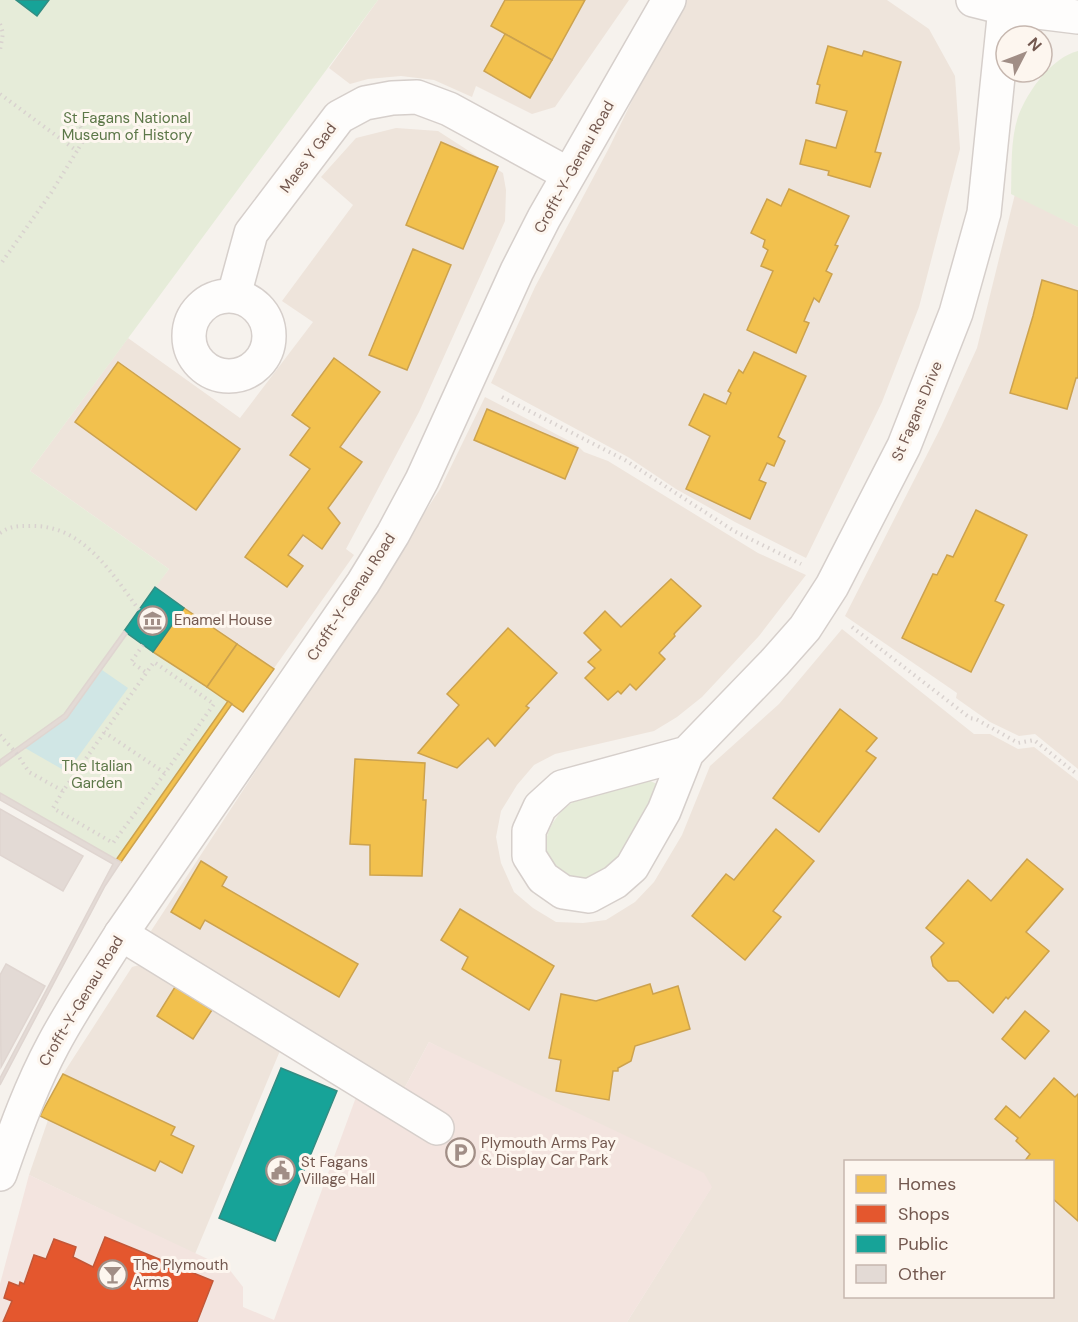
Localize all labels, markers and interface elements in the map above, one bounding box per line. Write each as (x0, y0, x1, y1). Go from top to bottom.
north arrow (994, 24, 1054, 84)
text: N (1023, 33, 1046, 56)
street label: Crofft-Y-Genau Road (529, 97, 619, 237)
park label: St Fagans National Museum of History (62, 108, 193, 145)
street label: Maes Y Gad (275, 119, 341, 197)
street label: St Fagans Drive (887, 358, 947, 464)
street label: Crofft-Y-Genau Road (302, 529, 400, 665)
museum icon: Enamel House (137, 604, 169, 636)
place label: Enamel House (174, 610, 272, 630)
park label: The Italian Garden (62, 756, 132, 793)
street label: Crofft-Y-Genau Road (34, 932, 128, 1070)
place label: Plymouth Arms Pay & Display Car Park (481, 1133, 616, 1170)
parking icon: Plymouth Arms Pay & Display Car Park (444, 1136, 476, 1168)
place label: St Fagans Village Hall (301, 1152, 375, 1189)
public building icon: St Fagans Village Hall (264, 1155, 296, 1187)
legend (844, 1160, 1054, 1298)
text: Homes (898, 1172, 956, 1196)
text: Shops (898, 1202, 950, 1226)
text: Public (898, 1232, 949, 1256)
place label: The Plymouth Arms (133, 1255, 228, 1292)
bar icon: The Plymouth Arms (96, 1258, 128, 1290)
text: Other (898, 1262, 947, 1286)

